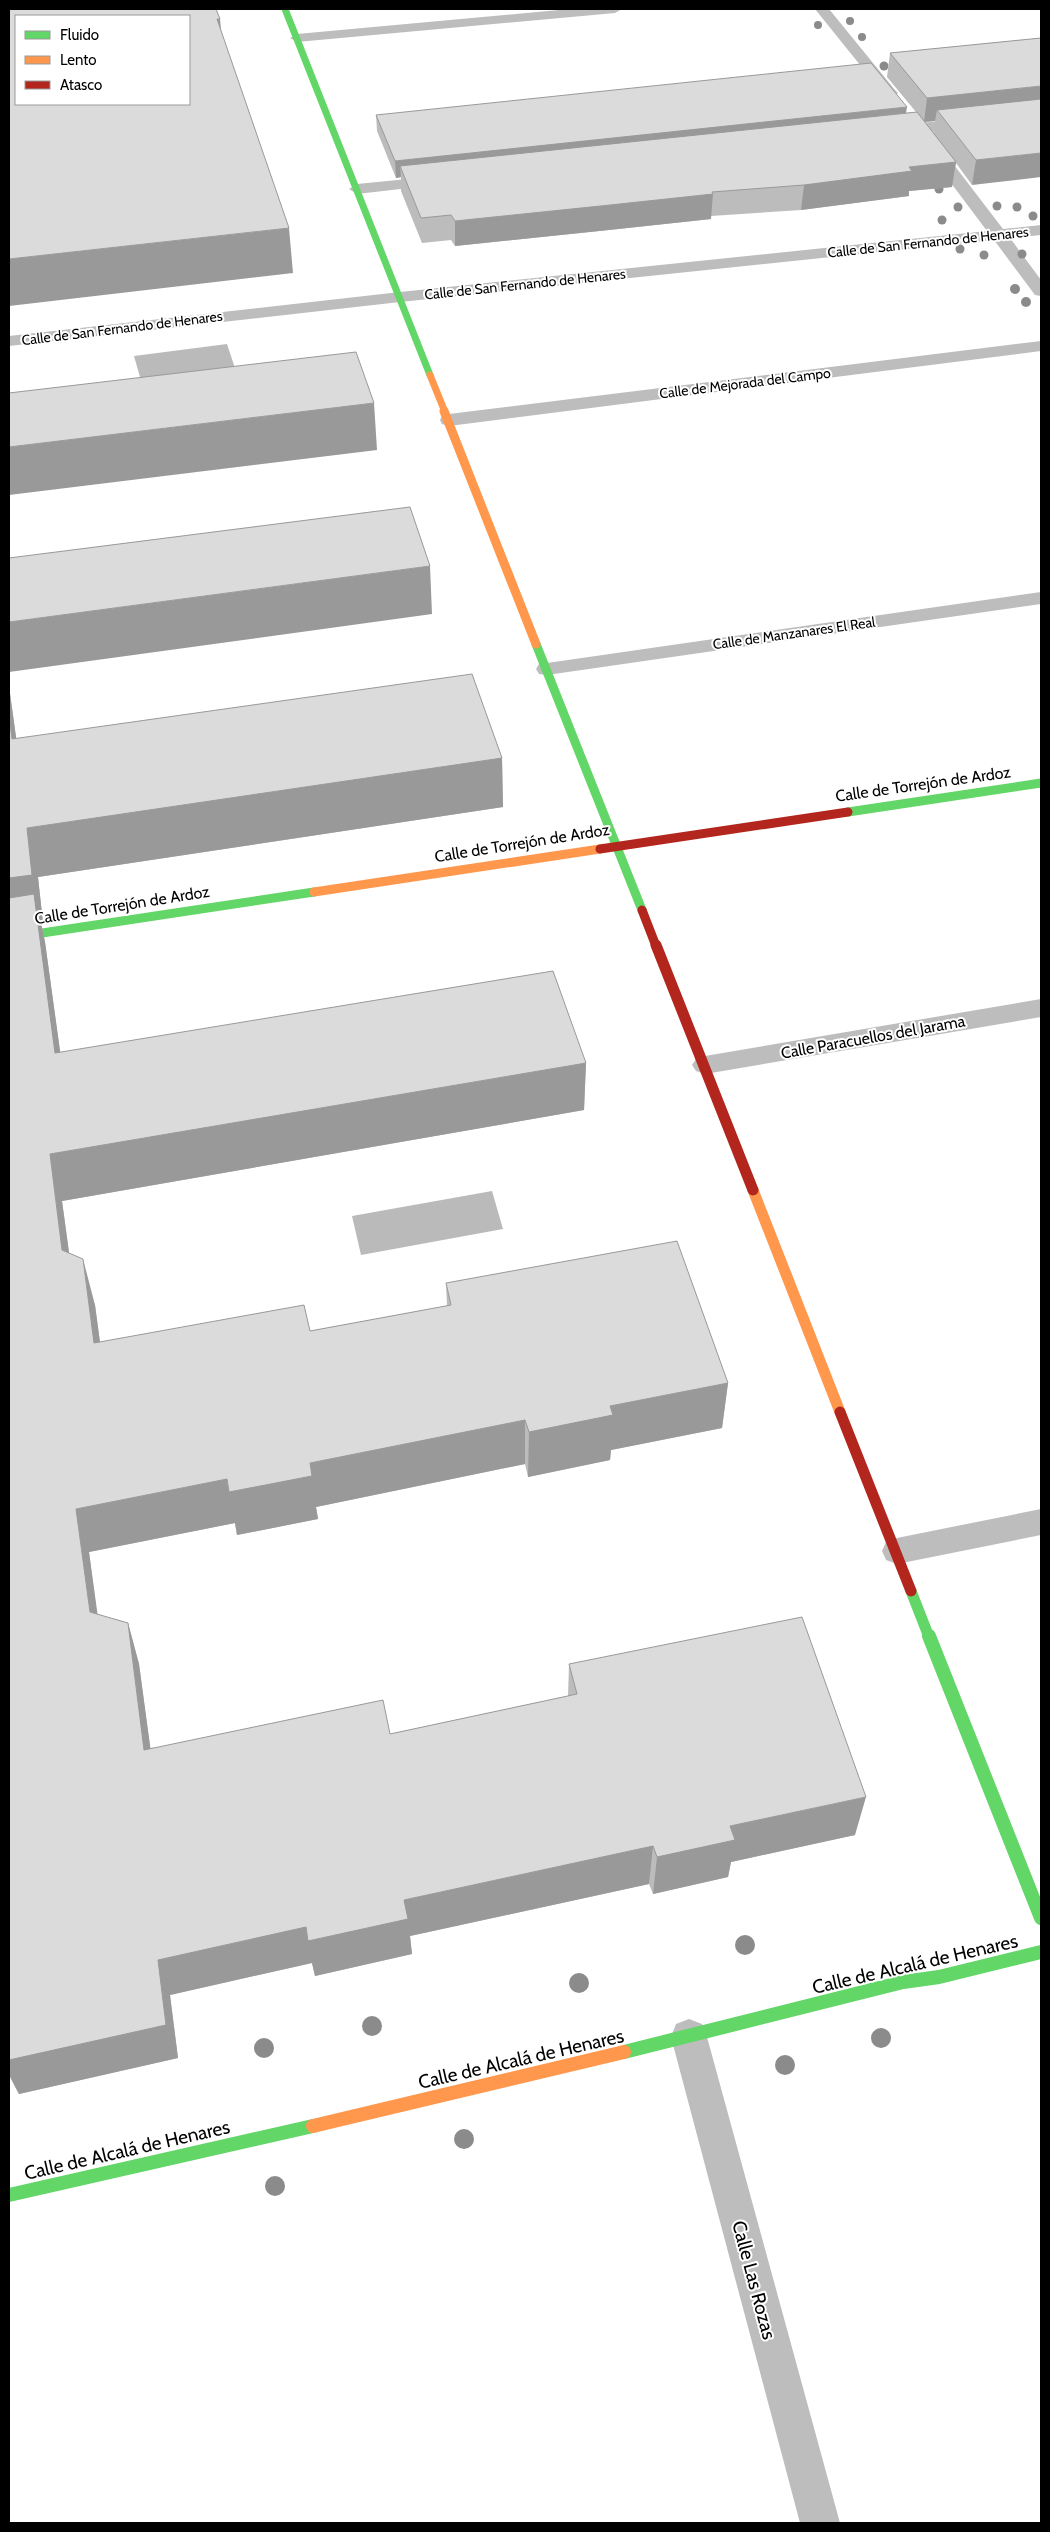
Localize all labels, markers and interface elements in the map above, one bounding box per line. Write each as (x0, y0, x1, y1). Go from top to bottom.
legend (15, 15, 190, 105)
text: Fluido (60, 26, 99, 44)
text: Lento (60, 51, 97, 69)
text: Atasco (60, 76, 102, 94)
street label: Calle de San Fernando de Henares (827, 222, 1030, 262)
street label: Calle de San Fernando de Henares (424, 264, 627, 304)
street label: Calle de San Fernando de Henares (21, 307, 224, 349)
street label: Calle de Mejorada del Campo (658, 364, 832, 402)
street label: Calle de Manzanares El Real (712, 613, 877, 653)
street label: Calle de Torrejón de Ardoz (834, 762, 1012, 806)
street label: Calle de Torrejón de Ardoz (433, 820, 611, 866)
street label: Calle de Torrejón de Ardoz (33, 882, 211, 928)
street label: Calle Paracuellos del Jarama (779, 1011, 967, 1063)
street label: Calle de Alcalá de Henares (810, 1929, 1020, 1999)
street label: Calle de Alcalá de Henares (416, 2024, 626, 2094)
street label: Calle de Alcalá de Henares (22, 2115, 232, 2185)
street label: Calle Las Rozas (727, 2218, 781, 2342)

